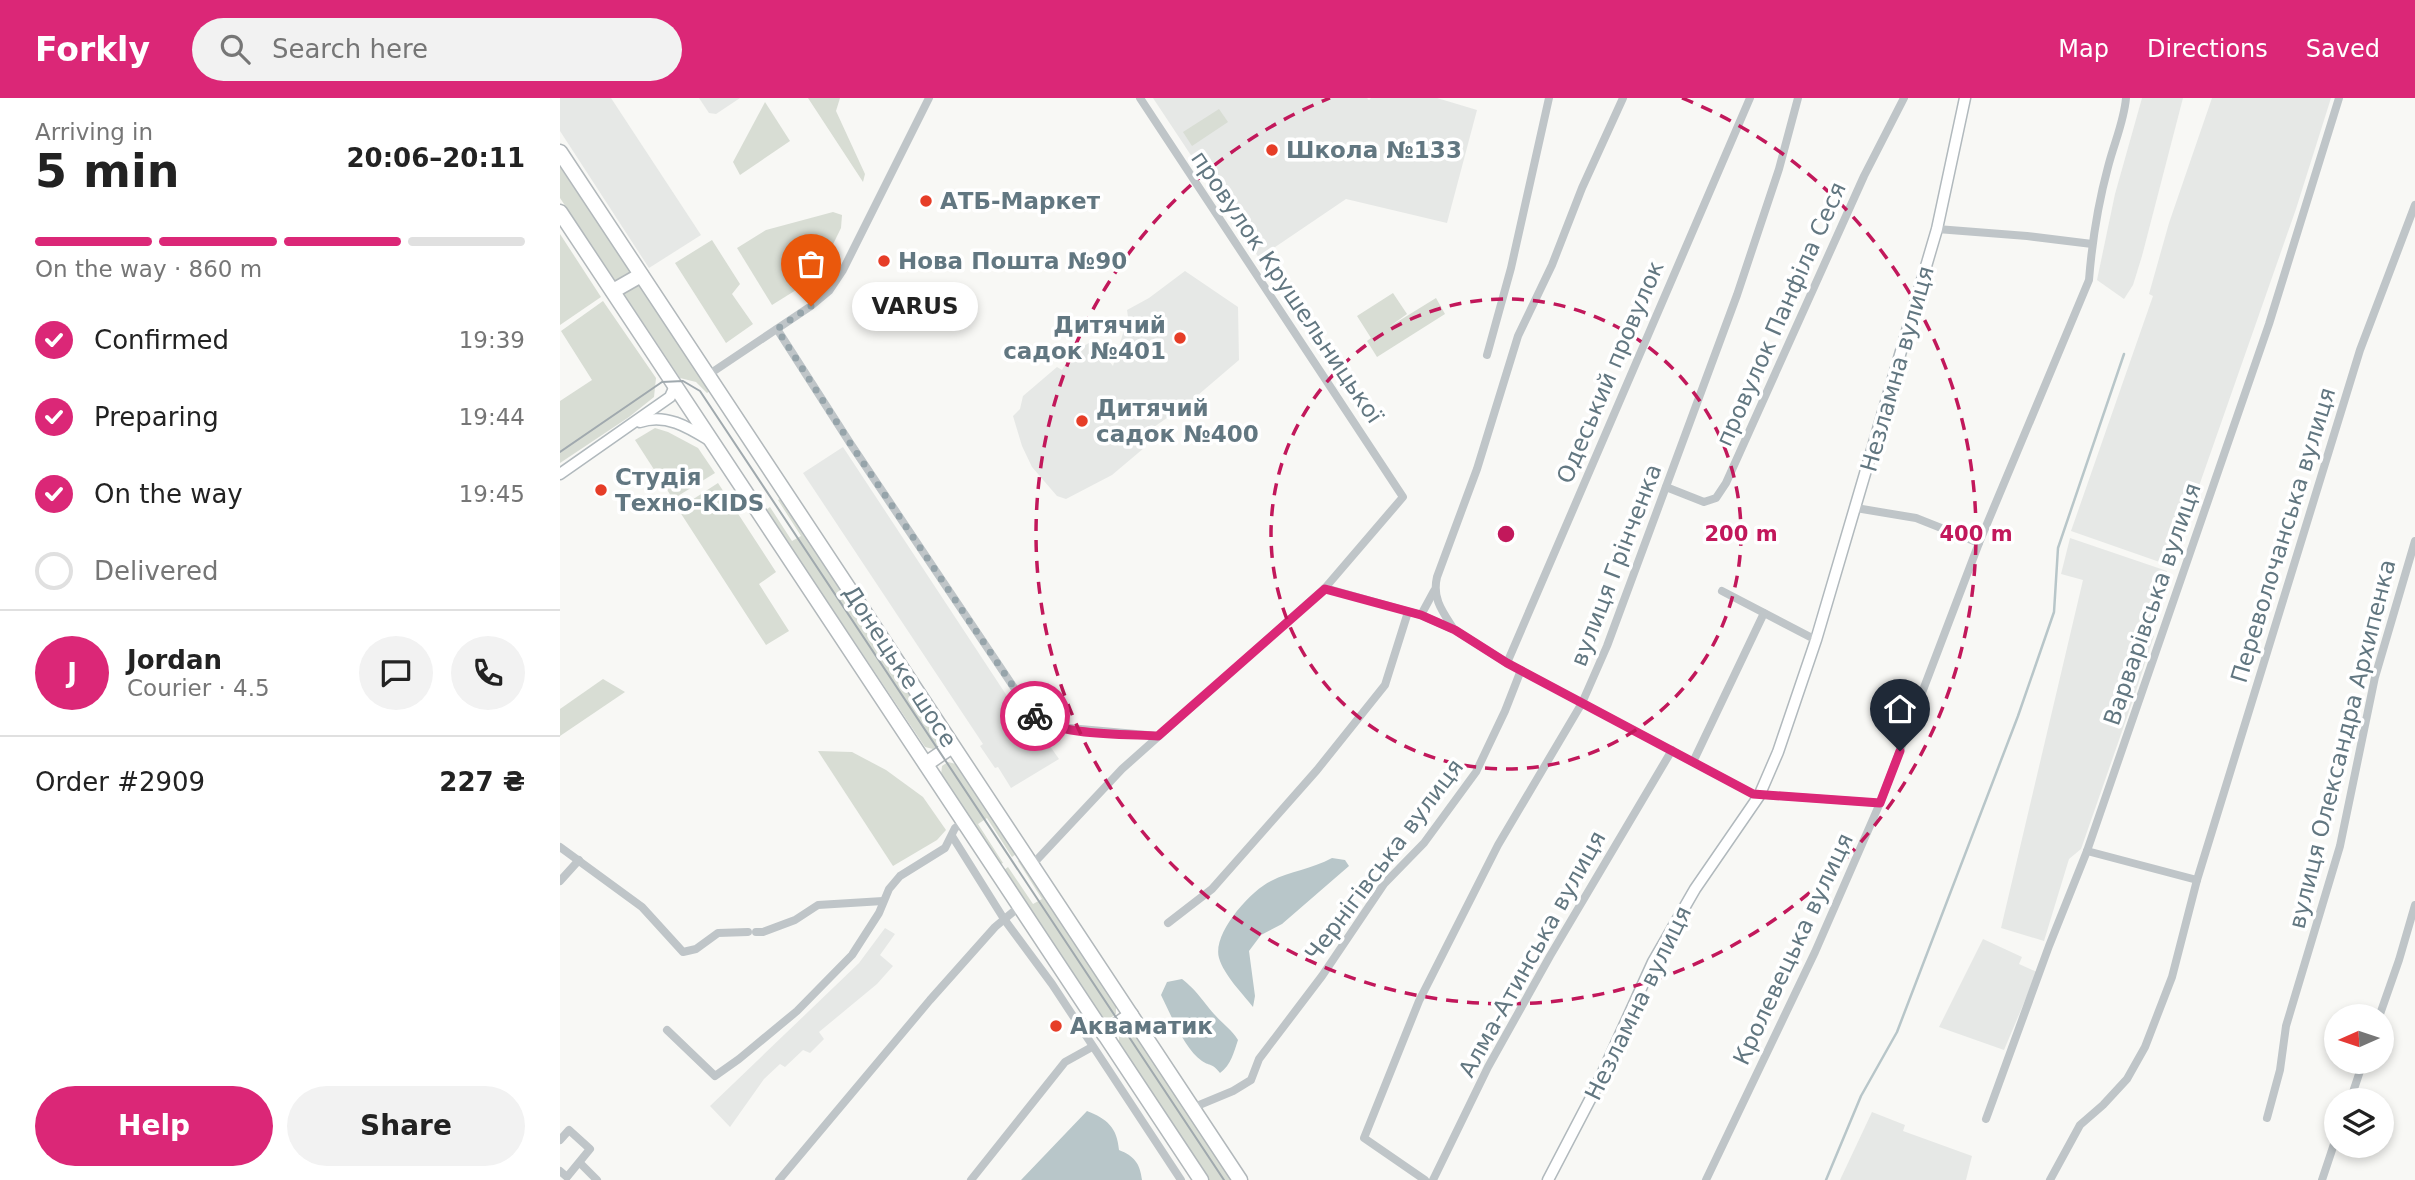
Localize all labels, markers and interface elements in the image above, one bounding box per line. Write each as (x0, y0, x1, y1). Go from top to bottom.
search box (192, 18, 682, 81)
text: Forkly (35, 30, 150, 69)
icon: search (216, 30, 254, 68)
text: Search here (272, 34, 428, 64)
text: Map (2058, 35, 2109, 63)
text: Directions (2147, 35, 2268, 63)
text: Saved (2306, 35, 2380, 63)
text: Arriving in (35, 119, 153, 145)
place label: Школа №133 (1286, 137, 1462, 163)
marker: Школа №133 (1264, 142, 1280, 158)
text: 20:06–20:11 (346, 143, 525, 173)
text: 5 min (35, 144, 179, 198)
street label: провулок Крушельницької (1186, 146, 1388, 428)
street label: провулок Панфіла Сеся (1711, 178, 1851, 450)
place label: АТБ-Маркет (940, 188, 1101, 214)
marker: АТБ-Маркет (918, 193, 934, 209)
pin (781, 234, 841, 306)
icon: bag (792, 245, 830, 283)
place label: Нова Пошта №90 (898, 248, 1127, 274)
marker: Нова Пошта №90 (876, 253, 892, 269)
text: On the way · 860 m (35, 256, 262, 282)
street label: Одеський провулок (1551, 257, 1669, 487)
street label: Незламна вулиця (1855, 263, 1939, 475)
callout: VARUS (853, 282, 979, 330)
text: VARUS (872, 293, 959, 319)
place label: Дитячий садок №401 (1003, 312, 1166, 364)
icon: check (35, 321, 73, 359)
text: Confirmed (94, 325, 229, 355)
text: 19:39 (459, 327, 525, 353)
marker: Дитячий садок №401 (1172, 330, 1188, 346)
street label: Переволочанська вулиця (2226, 384, 2340, 686)
place label: Дитячий садок №400 (1096, 395, 1259, 447)
icon: check (35, 398, 73, 436)
text: Preparing (94, 402, 219, 432)
text: 19:44 (459, 404, 525, 430)
marker: Дитячий садок №400 (1074, 413, 1090, 429)
street label: вулиця Грінченка (1565, 460, 1667, 670)
place label: Студія Техно-KIDS (615, 464, 764, 516)
icon: check (35, 475, 73, 513)
text: On the way (94, 479, 243, 509)
street label: Варварівська вулиця (2098, 479, 2206, 729)
text: 19:45 (459, 481, 525, 507)
marker: Студія Техно-KIDS (593, 482, 609, 498)
centre of rings (1494, 522, 1518, 546)
text: 200 m (1704, 522, 1778, 546)
text: 400 m (1939, 522, 2013, 546)
text: Delivered (94, 556, 218, 586)
street label: вулиця Олександра Архипенка (2284, 557, 2400, 931)
street label: Донецьке шосе (838, 580, 962, 752)
button: chat (359, 636, 433, 710)
button: phone (451, 636, 525, 710)
text: Jordan (127, 645, 222, 675)
text: J (67, 658, 77, 688)
text: Courier · 4.5 (127, 675, 270, 701)
pin (1870, 679, 1930, 751)
courier (1000, 681, 1070, 751)
icon: home (1881, 690, 1919, 728)
icon: bike (1016, 697, 1054, 735)
street label: Чернігівська вулиця (1300, 754, 1468, 966)
text: Order #2909 (35, 767, 205, 797)
text: 227 ₴ (439, 767, 525, 797)
street label: Алма-Атинська вулиця (1453, 827, 1611, 1081)
street label: Кролевецька вулиця (1728, 829, 1858, 1069)
street label: Незламна вулиця (1580, 902, 1696, 1104)
north arrow (2324, 1004, 2394, 1074)
map controls (2324, 1004, 2394, 1158)
place label: Акваматик (1070, 1013, 1213, 1039)
marker: Акваматик (1048, 1018, 1064, 1034)
button: Help (35, 1086, 273, 1166)
button: Share (287, 1086, 525, 1166)
button: layers (2324, 1088, 2394, 1158)

